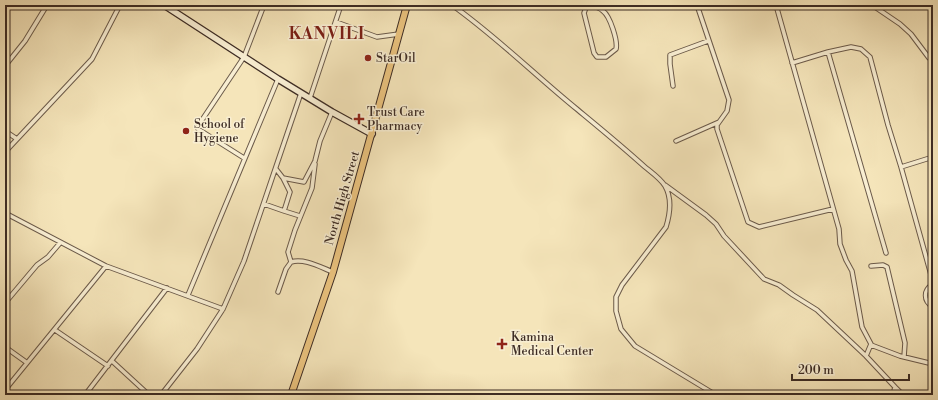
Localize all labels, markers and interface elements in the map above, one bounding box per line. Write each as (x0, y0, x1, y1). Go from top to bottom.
district label: KANVILI (289, 24, 365, 44)
place label: StarOil (376, 51, 416, 66)
marker: StarOil (363, 53, 373, 63)
place label: Trust Care Pharmacy (367, 105, 425, 134)
marker: Trust Care Pharmacy (354, 114, 364, 124)
place label: School of Hygiene (194, 117, 245, 146)
marker: School of Hygiene (181, 126, 191, 136)
street label: North High Street (322, 149, 363, 247)
place label: Kamina Medical Center (511, 330, 593, 359)
marker: Kamina Medical Center (496, 338, 508, 350)
scale bar (792, 356, 909, 382)
text: 200 m (798, 363, 834, 378)

